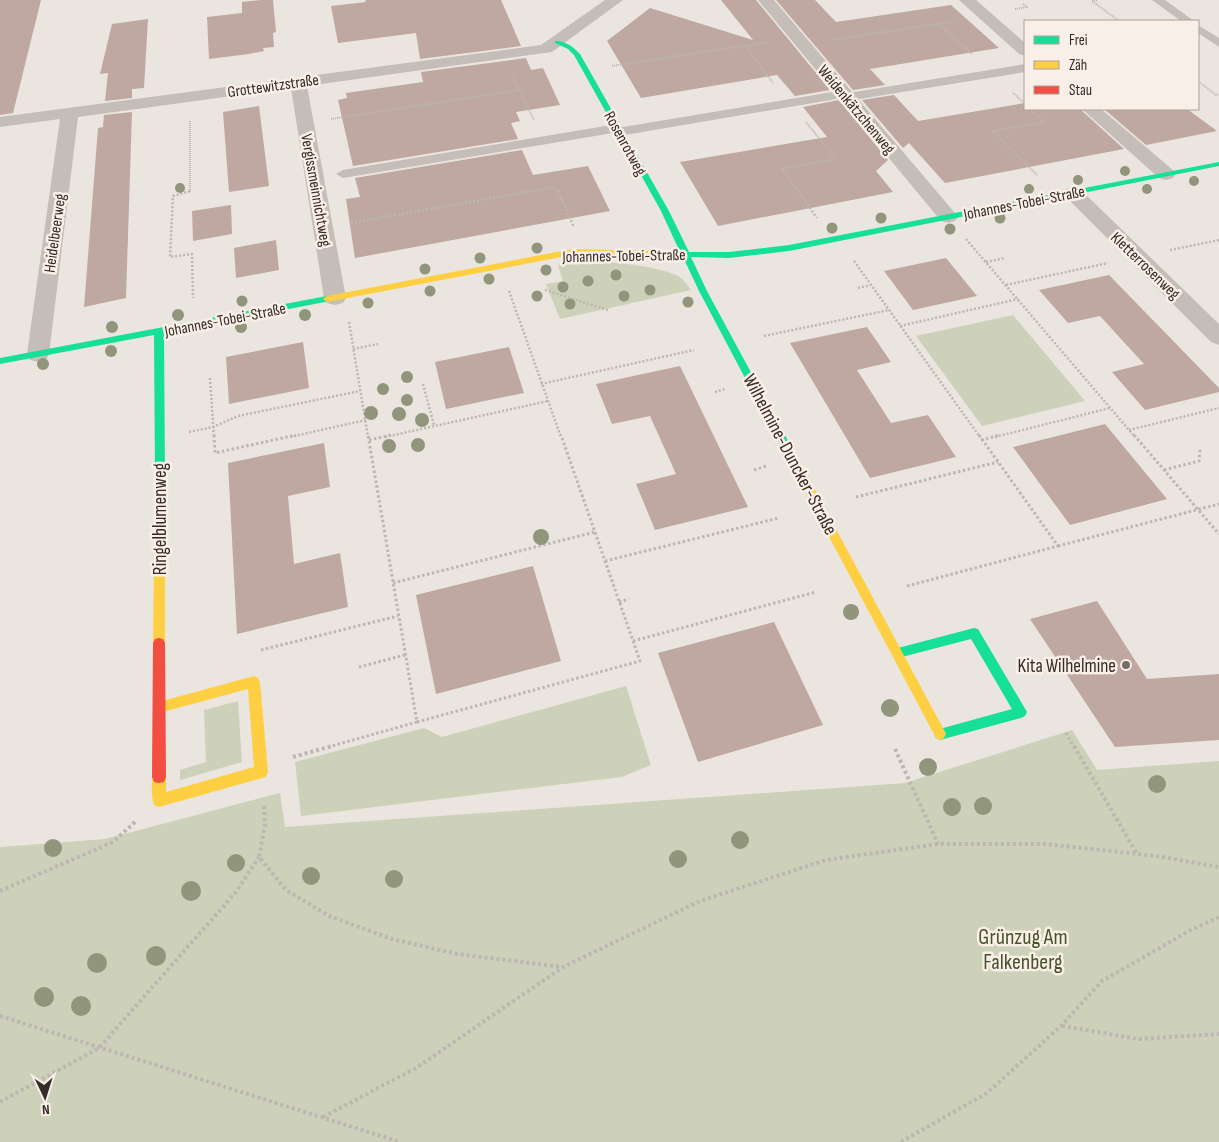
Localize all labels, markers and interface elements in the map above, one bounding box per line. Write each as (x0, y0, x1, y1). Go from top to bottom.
legend (1024, 20, 1199, 110)
text: Frei (1069, 31, 1088, 50)
text: Zäh (1069, 56, 1087, 75)
street label: Weidenkätzchenweg (813, 62, 899, 158)
street label: Grottewitzstraße (226, 71, 320, 102)
text: Stau (1069, 81, 1092, 100)
street label: Rosenrotweg (599, 108, 650, 179)
street label: Vergissmeinnichtweg (296, 132, 335, 248)
street label: Johannes-Tobei-Straße (961, 182, 1087, 225)
street label: Heidelbeerweg (41, 192, 70, 274)
street label: Kletterrosenweg (1106, 228, 1184, 304)
street label: Johannes-Tobei-Straße (561, 246, 686, 267)
street label: Johannes-Tobei-Straße (162, 299, 288, 342)
street label: Wilhelmine-Duncker-Straße (737, 370, 842, 539)
street label: Ringelblumenweg (149, 462, 172, 575)
place label: Kita Wilhelmine (1018, 655, 1116, 678)
marker: Kita Wilhelmine (1120, 659, 1132, 671)
park label: Grünzug Am Falkenberg (978, 924, 1068, 976)
north arrow (20, 1072, 70, 1122)
text: N (42, 1101, 50, 1118)

